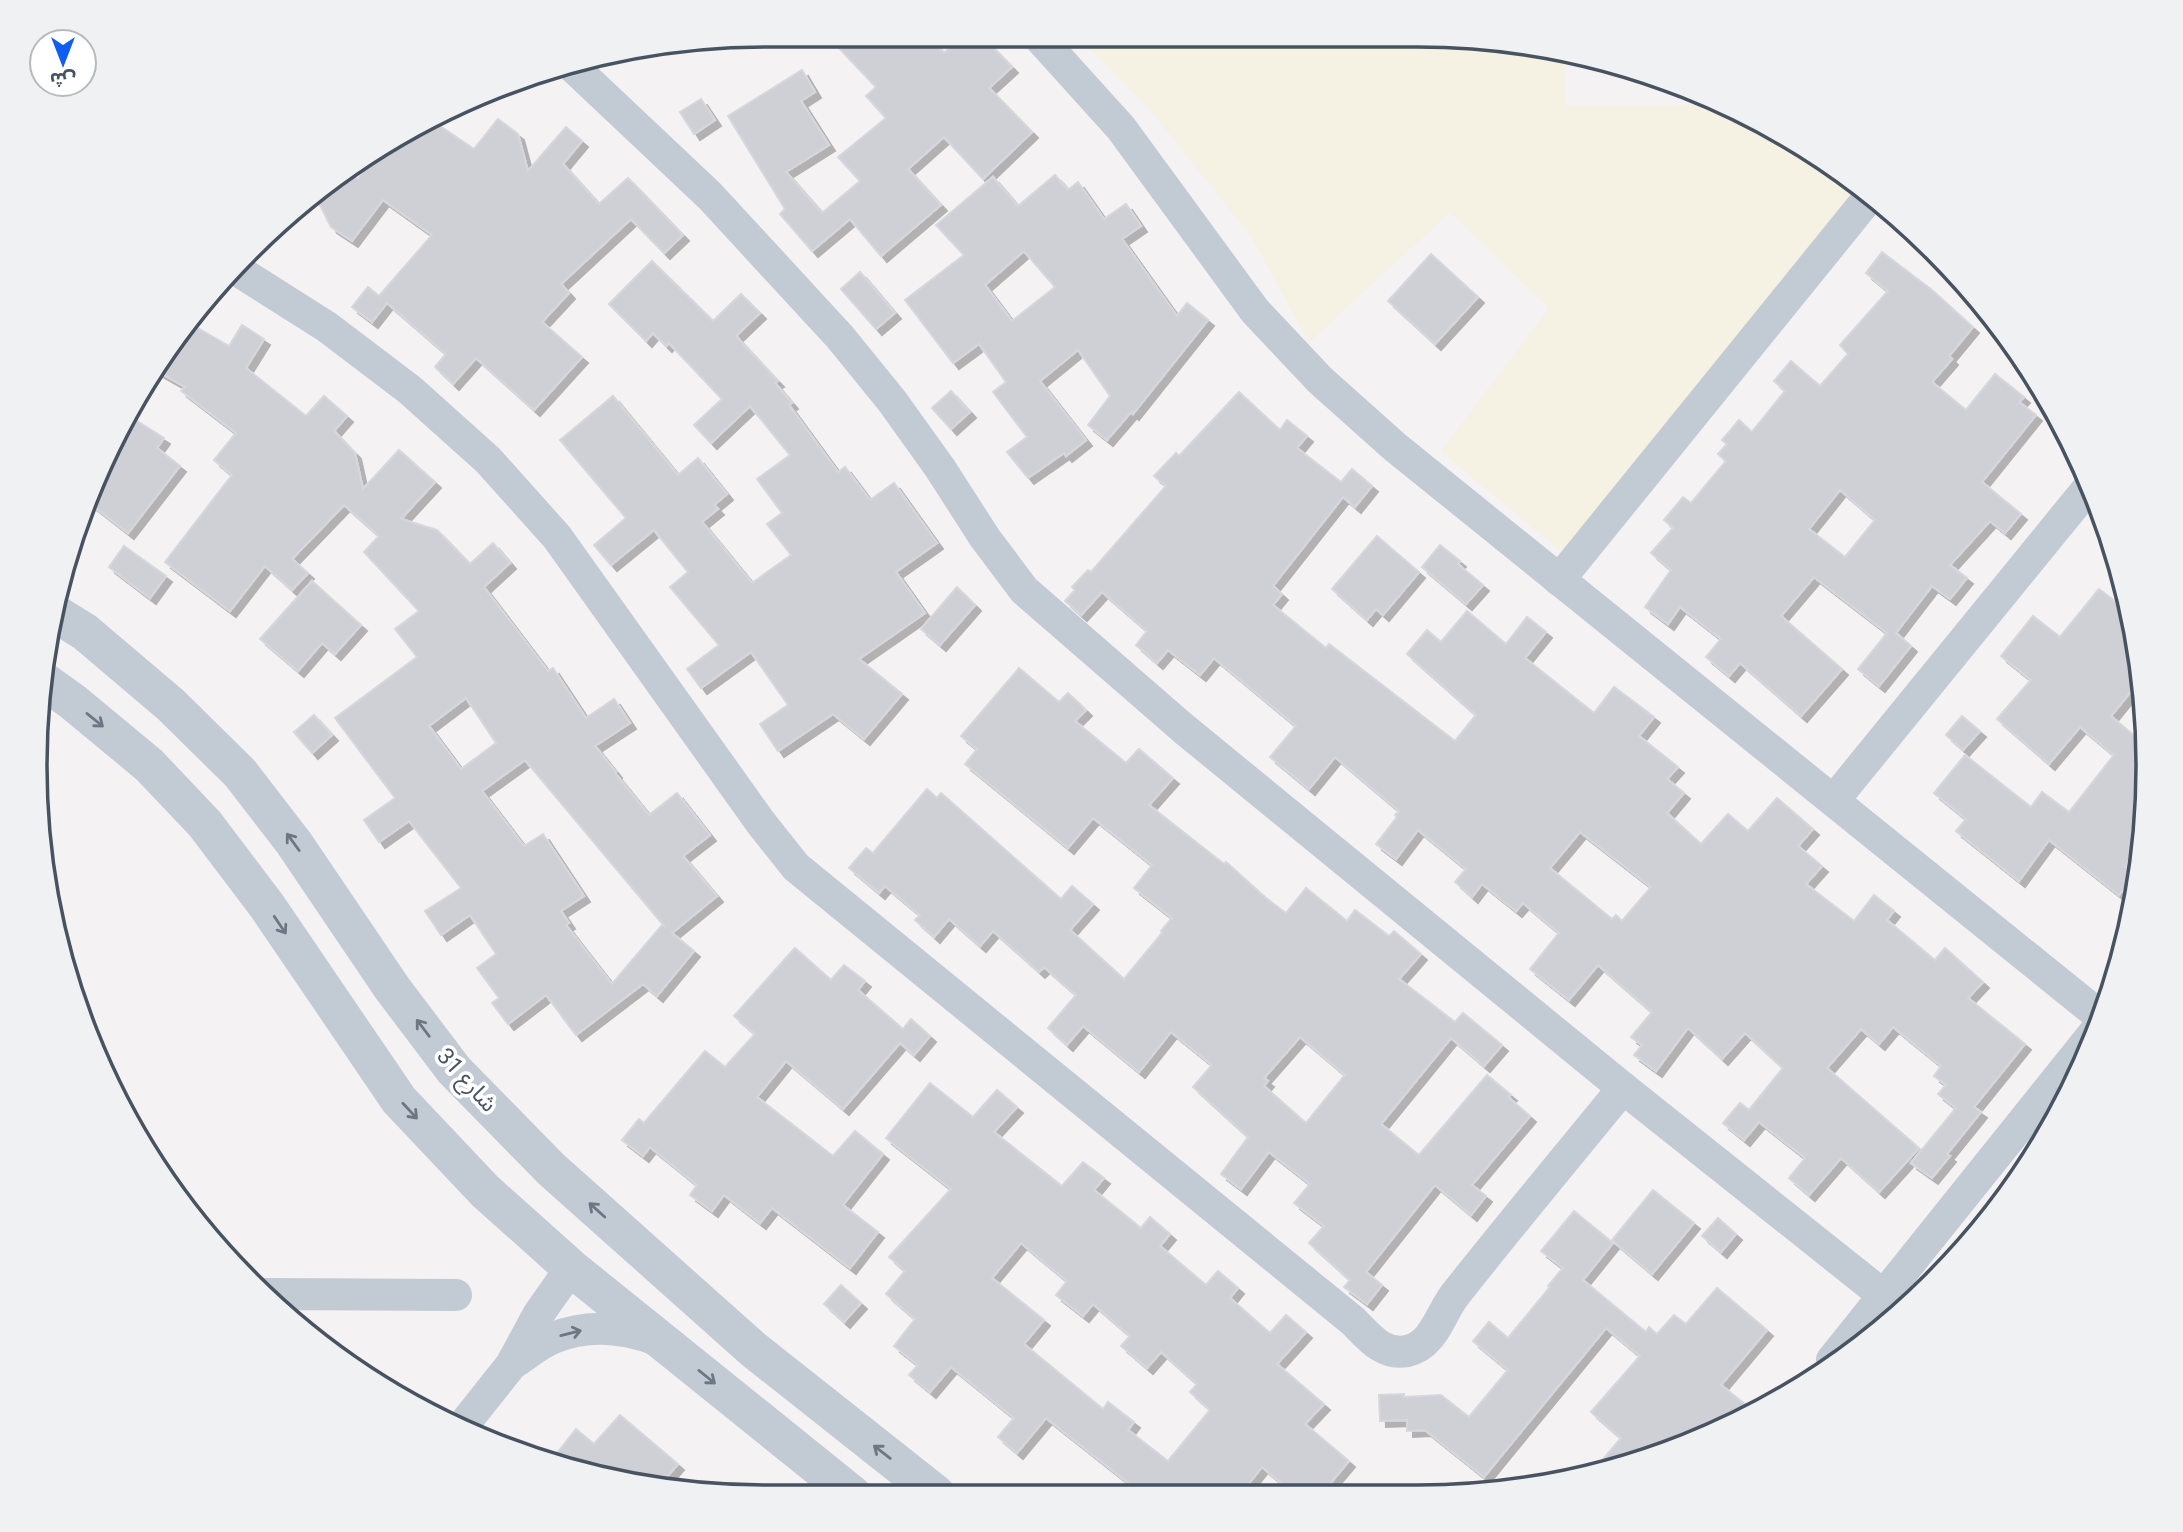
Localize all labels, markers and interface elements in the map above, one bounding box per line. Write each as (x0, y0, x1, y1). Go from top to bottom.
north arrow (28, 28, 98, 98)
text: ش (50, 68, 76, 91)
one-way arrow (86, 713, 104, 728)
one-way arrow (285, 833, 300, 852)
one-way arrow (273, 915, 287, 934)
one-way arrow (415, 1020, 430, 1038)
street label: شارع 31 (429, 1043, 503, 1119)
one-way arrow (402, 1102, 418, 1120)
one-way arrow (588, 1202, 606, 1218)
one-way arrow (559, 1326, 582, 1339)
one-way arrow (697, 1369, 715, 1384)
one-way arrow (874, 1444, 892, 1459)

